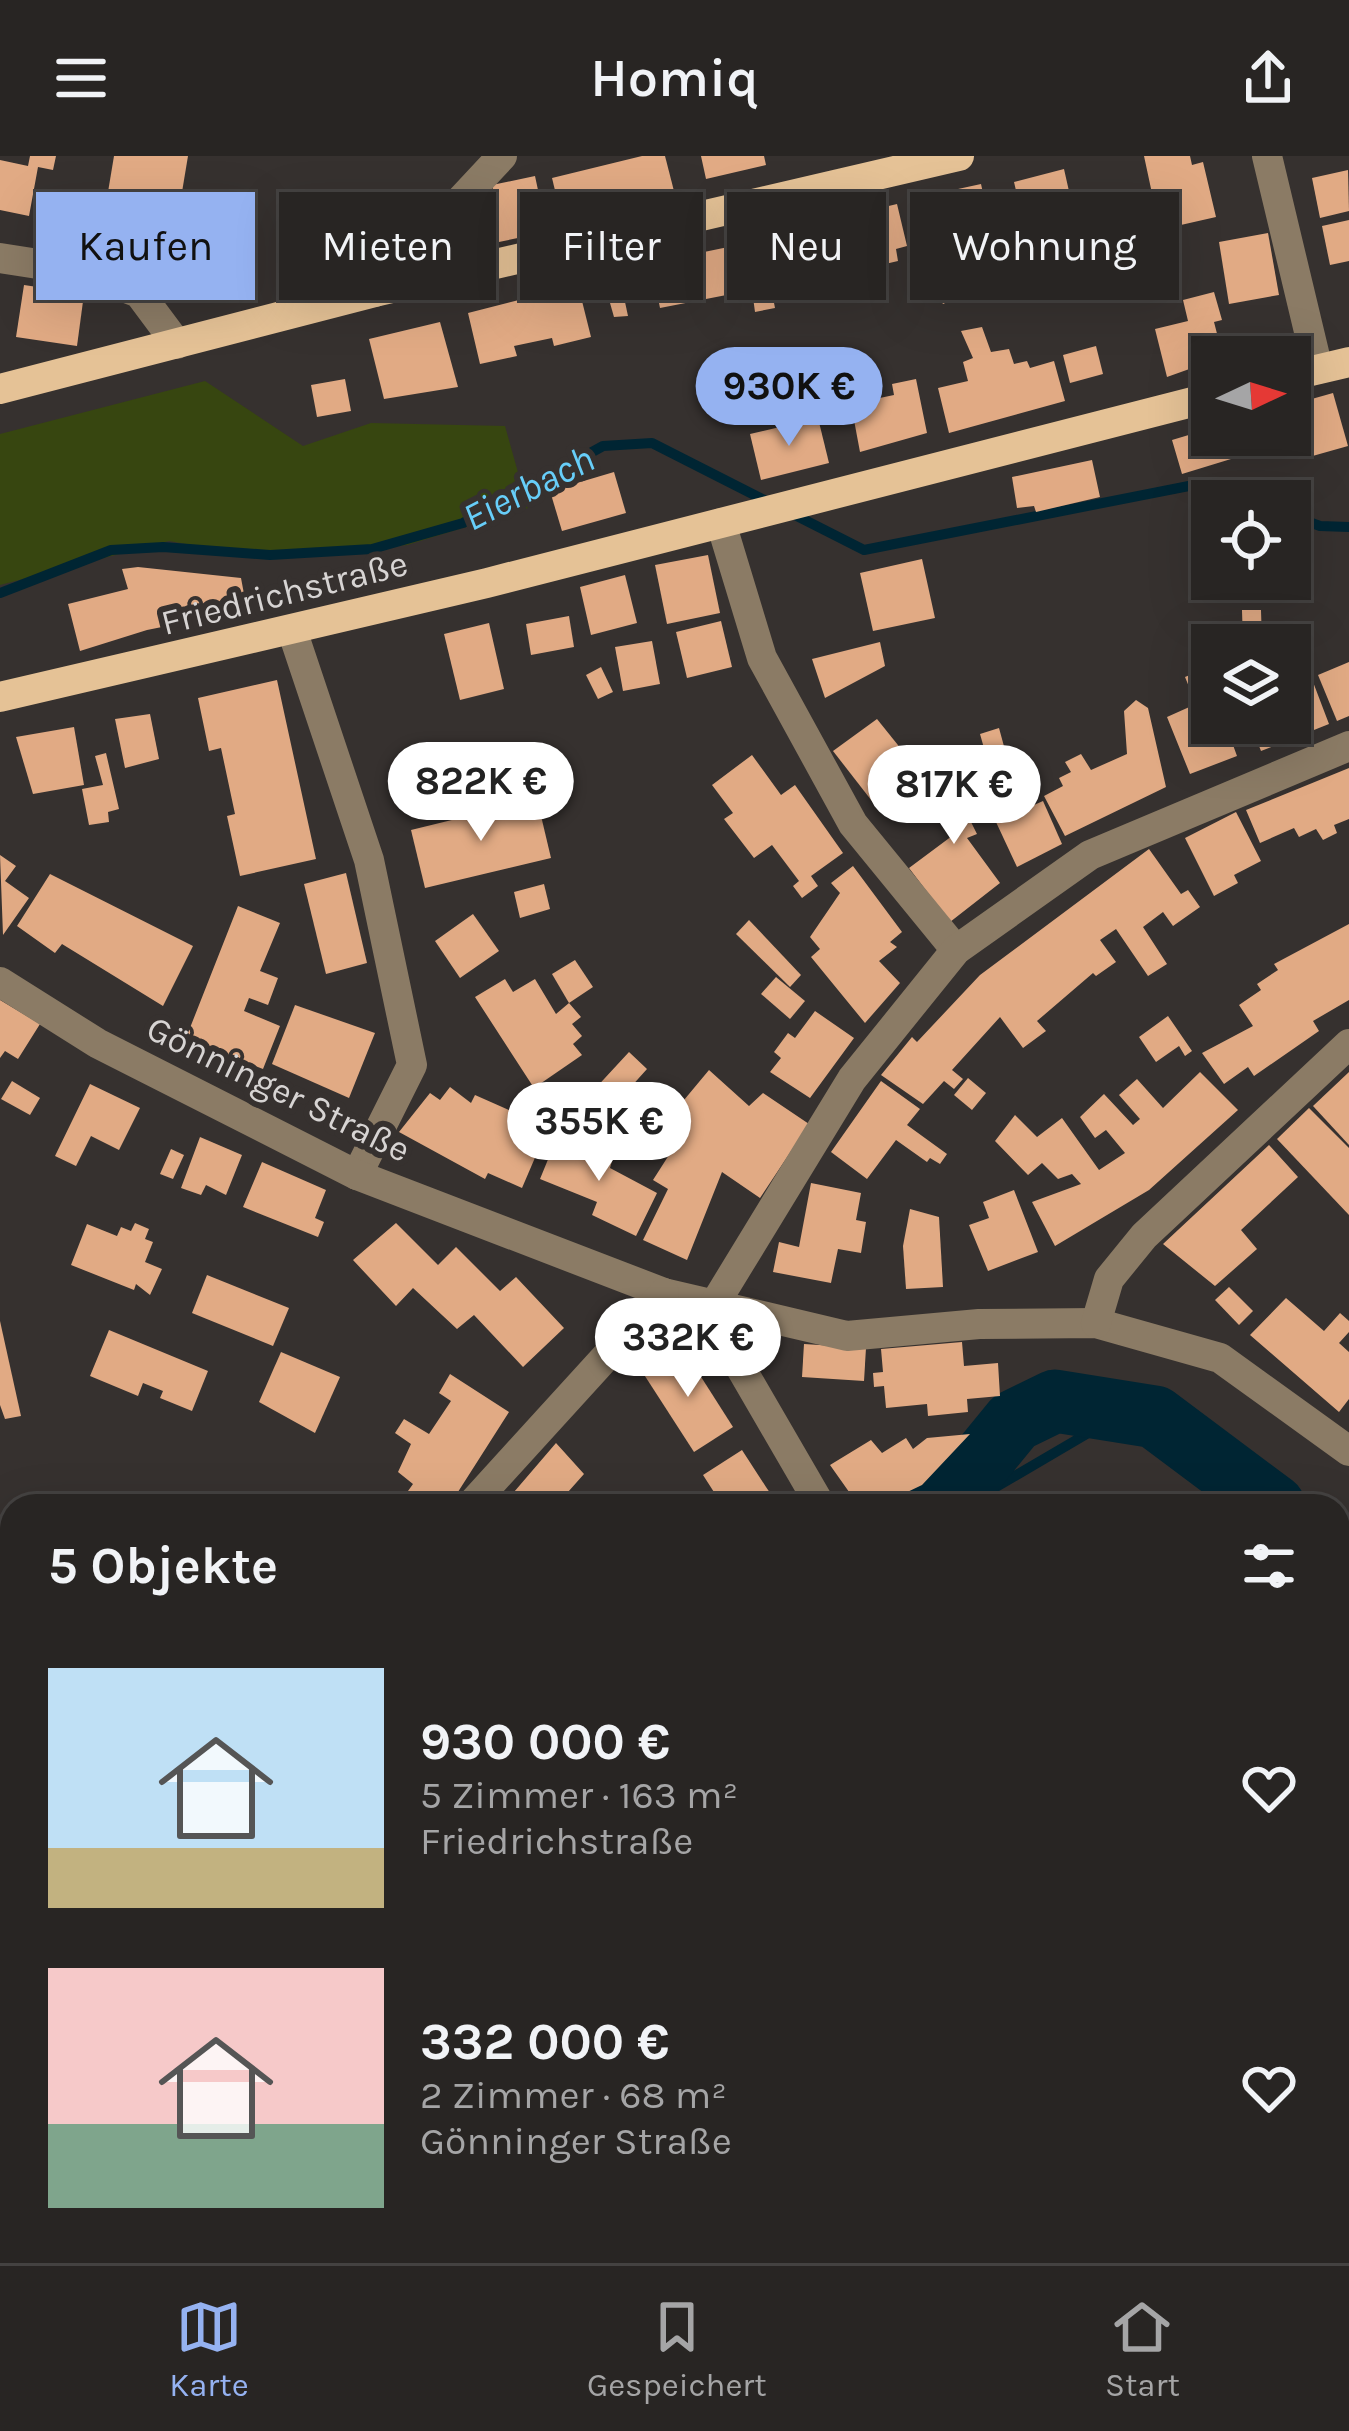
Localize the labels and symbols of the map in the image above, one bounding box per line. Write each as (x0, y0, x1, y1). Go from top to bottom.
north arrow (1191, 336, 1311, 456)
pin: 930K € (691, 347, 887, 449)
water label: Eierbach (455, 435, 602, 540)
street label: Friedrichstraße (157, 542, 412, 644)
pin: 822K € (383, 742, 579, 844)
pin: 817K € (856, 745, 1052, 847)
street label: Gönninger Straße (140, 1007, 417, 1171)
pin: 355K € (501, 1082, 697, 1184)
pin: 332K € (590, 1298, 786, 1400)

